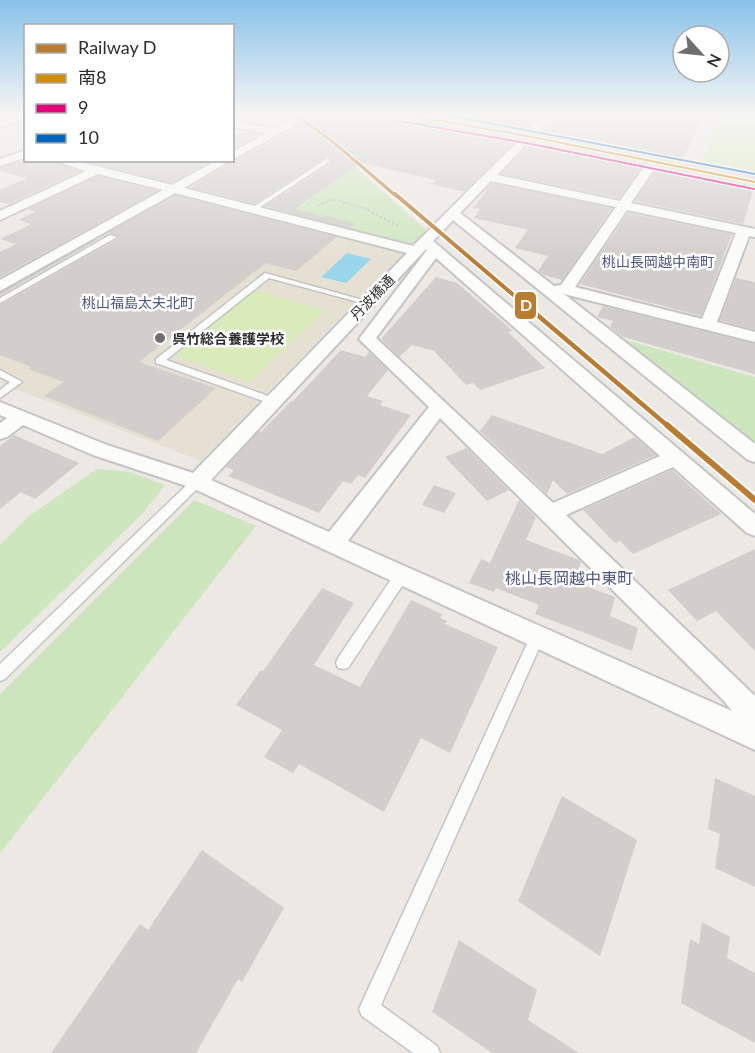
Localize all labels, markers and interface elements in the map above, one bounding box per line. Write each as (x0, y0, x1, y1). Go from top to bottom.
legend (24, 24, 234, 162)
north arrow (671, 24, 731, 84)
text: Railway D (78, 36, 157, 58)
text: N (704, 51, 726, 71)
text: 南8 (78, 66, 106, 88)
text: 9 (78, 96, 88, 118)
text: 10 (78, 126, 99, 148)
district label: 桃山長岡越中南町 (602, 253, 714, 270)
street label: 丹波橋通 (346, 271, 398, 323)
line badge: D (514, 291, 537, 320)
district label: 桃山福島太夫北町 (82, 294, 194, 311)
text: D (520, 295, 532, 314)
place label: 呉竹総合養護学校 (172, 330, 284, 347)
marker: 呉竹総合養護学校 (153, 331, 167, 345)
district label: 桃山長岡越中東町 (505, 568, 633, 587)

